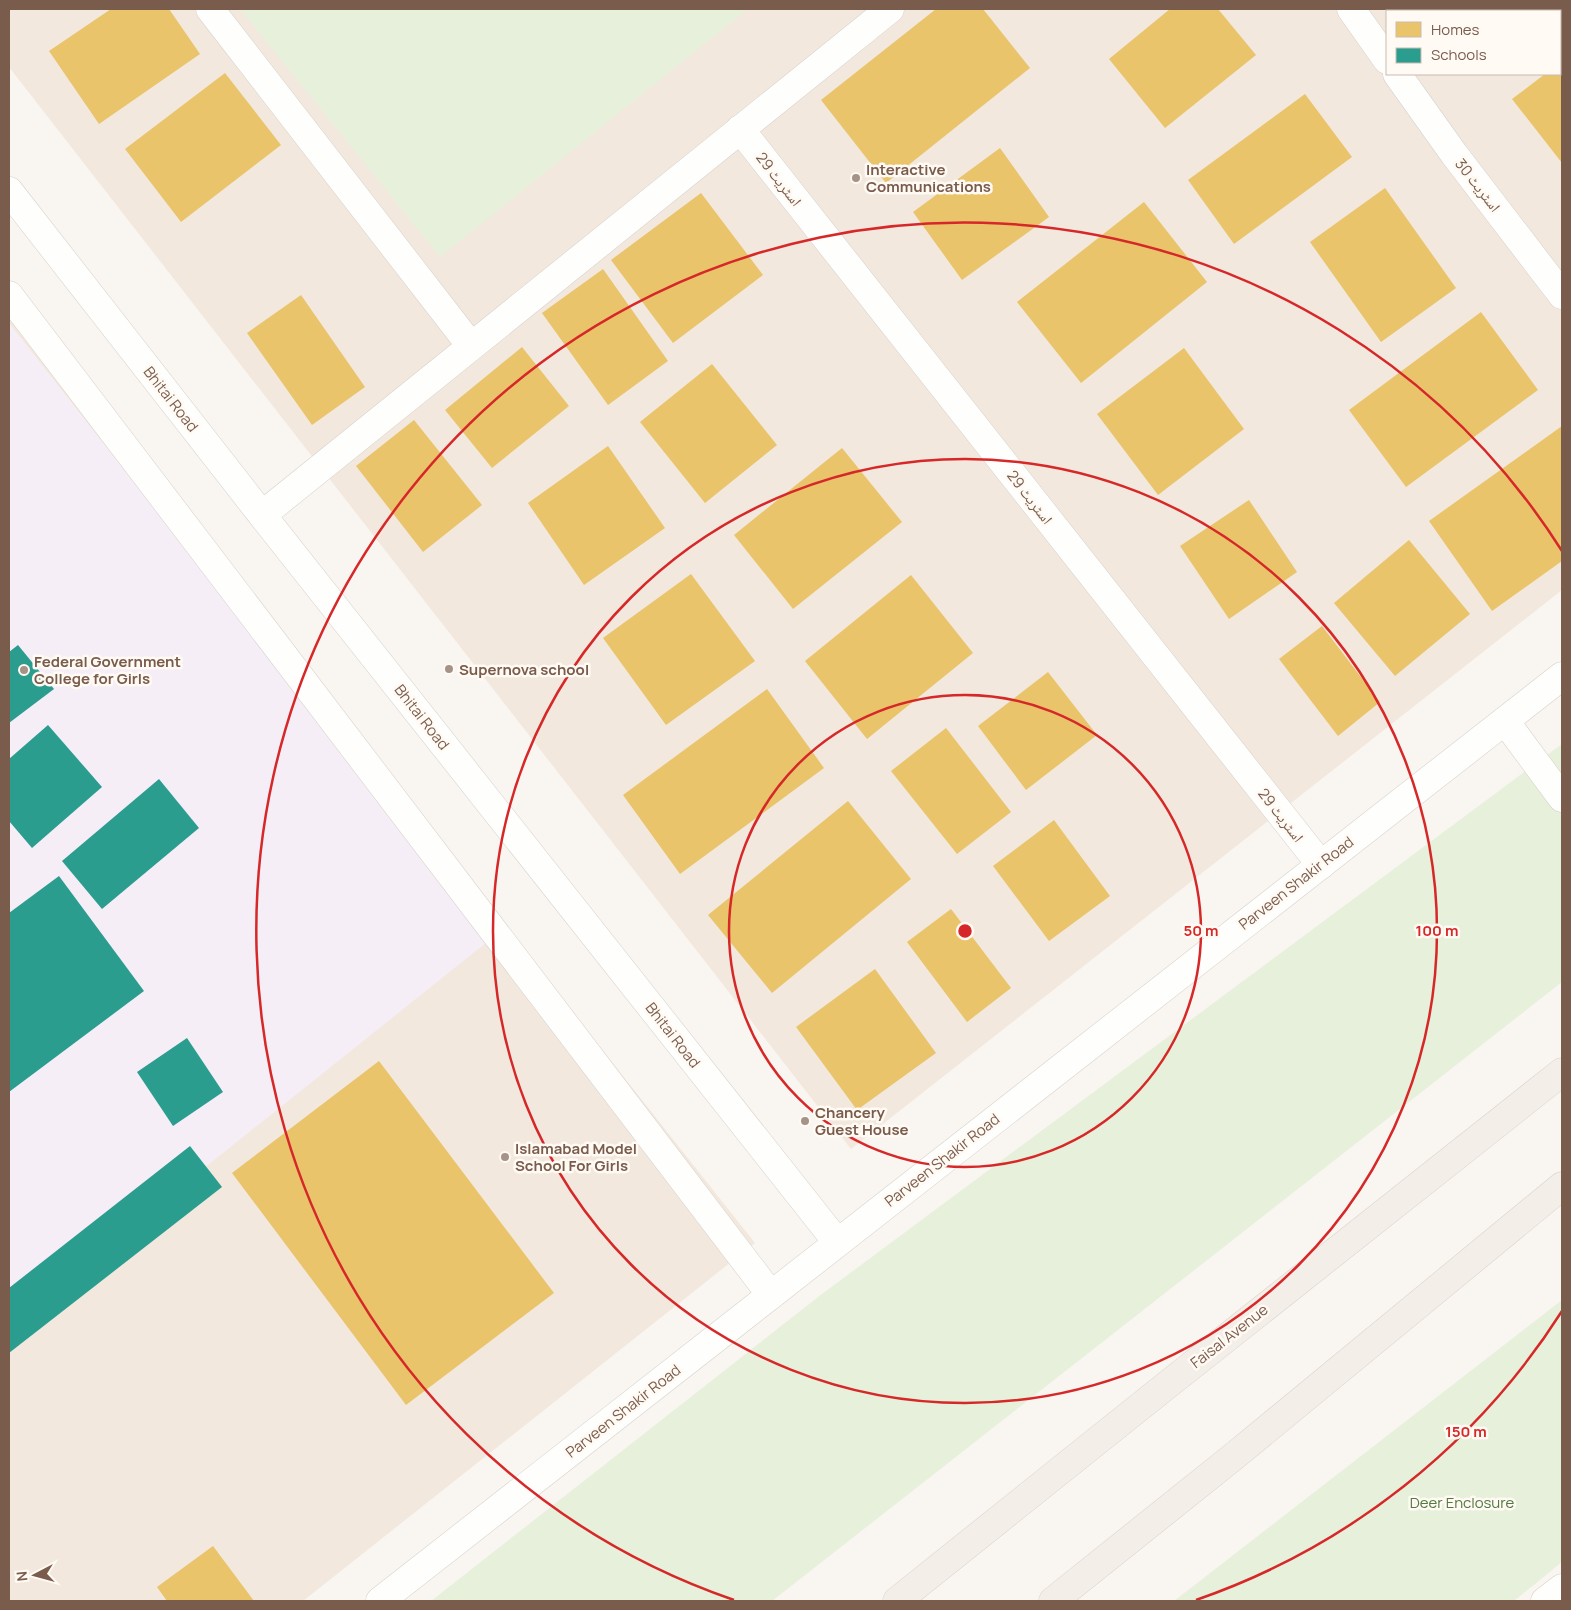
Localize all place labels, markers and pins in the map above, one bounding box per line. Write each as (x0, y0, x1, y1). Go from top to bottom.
place label: Interactive Communications (866, 159, 991, 197)
marker: Interactive Communications (850, 172, 862, 184)
place label: Federal Government College for Girls (34, 651, 181, 689)
place label: Supernova school (459, 659, 589, 680)
marker: Supernova school (443, 663, 455, 675)
marker: Federal Government College for Girls (18, 664, 30, 676)
centre of rings (956, 922, 974, 940)
place label: Chancery Guest House (815, 1102, 909, 1140)
marker: Chancery Guest House (799, 1115, 811, 1127)
place label: Islamabad Model School For Girls (515, 1138, 637, 1176)
marker: Islamabad Model School For Girls (499, 1151, 511, 1163)

